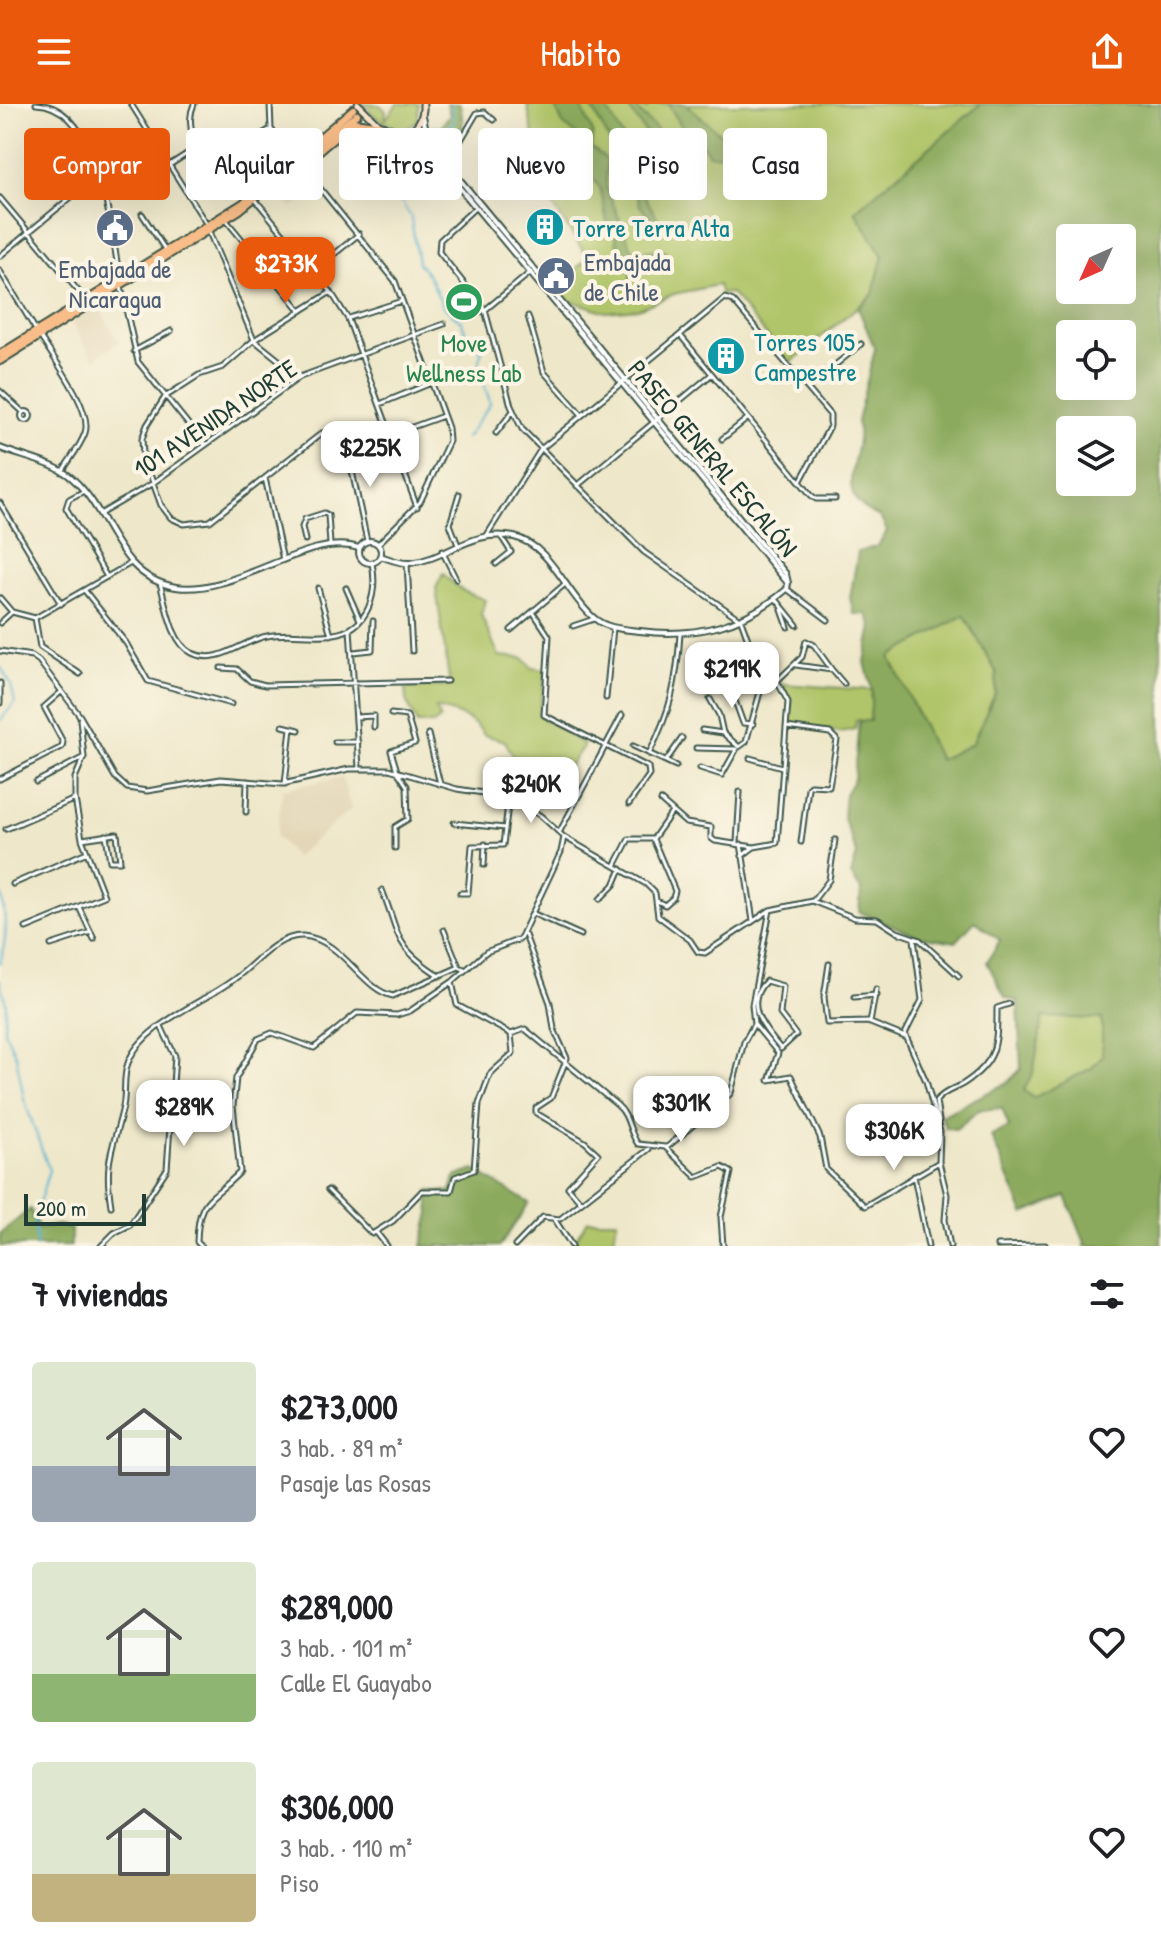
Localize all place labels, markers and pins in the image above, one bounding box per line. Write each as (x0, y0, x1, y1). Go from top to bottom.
building icon: Torre Terra Alta (524, 206, 566, 248)
public building icon: Embajada de Nicaragua (94, 207, 136, 249)
place label: Torre Terra Alta (573, 210, 729, 245)
pin: $273K (230, 237, 342, 305)
place label: Embajada de Chile (584, 244, 671, 309)
place label: Embajada de Nicaragua (58, 251, 172, 316)
public building icon: Embajada de Chile (535, 255, 577, 297)
sports icon: Move Wellness Lab (443, 281, 485, 323)
place label: Torres 105 Campestre (754, 324, 857, 389)
place label: Move Wellness Lab (406, 325, 522, 390)
building icon: Torres 105 Campestre (705, 335, 747, 377)
pin: $225K (314, 421, 426, 489)
pin: $219K (676, 642, 788, 710)
pin: $240K (475, 757, 587, 825)
pin: $301K (625, 1076, 737, 1144)
pin: $289K (128, 1080, 240, 1148)
pin: $306K (838, 1104, 950, 1172)

